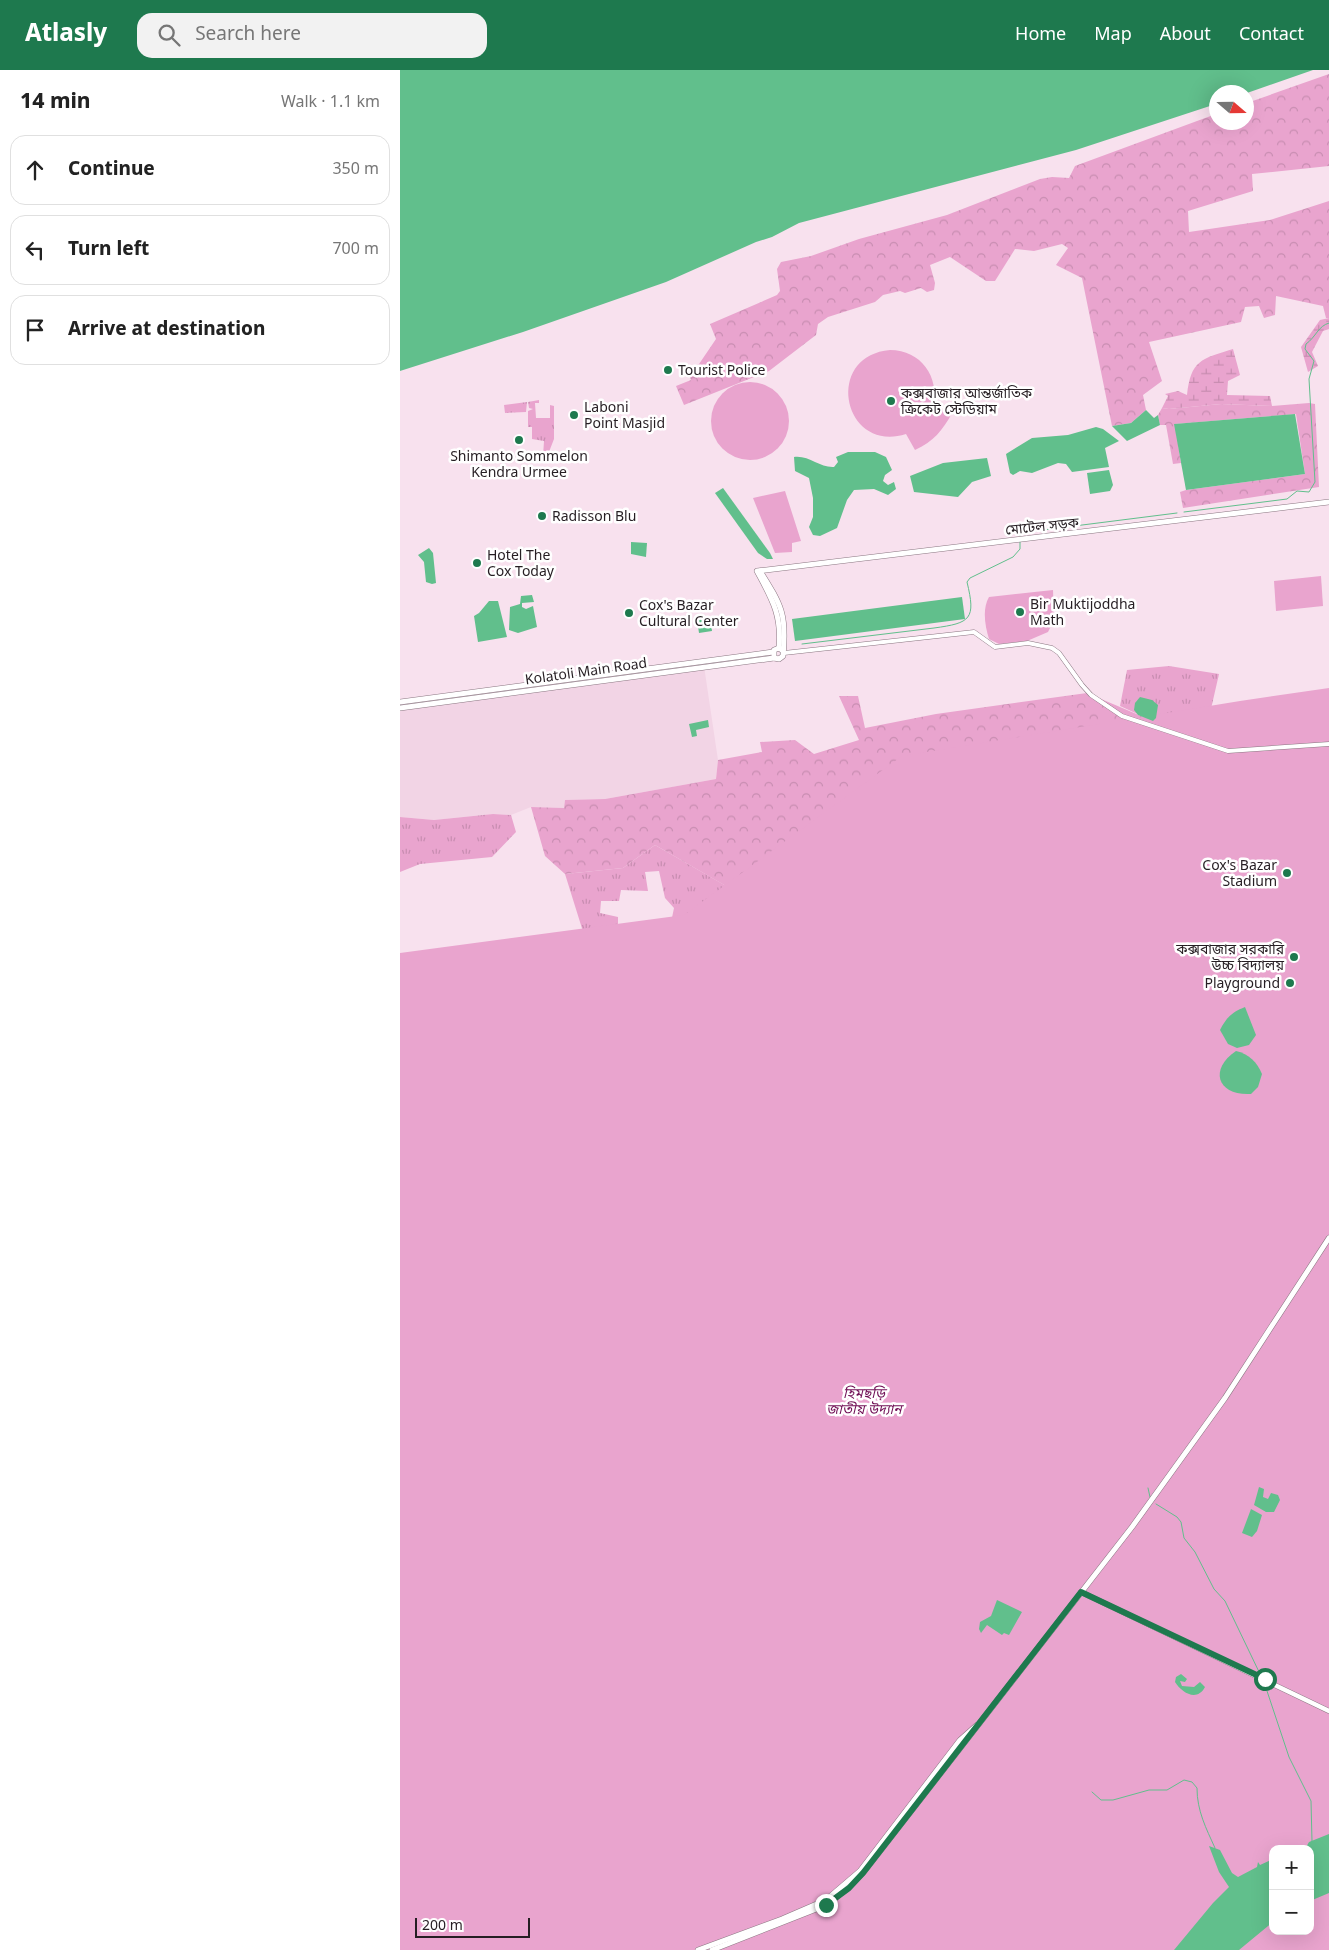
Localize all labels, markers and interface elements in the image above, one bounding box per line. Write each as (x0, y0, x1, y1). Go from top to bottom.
search box (137, 13, 487, 58)
text: Atlasly (25, 19, 107, 51)
icon: search (155, 21, 183, 49)
text: Search here (195, 23, 301, 48)
text: Home (1015, 23, 1066, 47)
text: Map (1094, 23, 1132, 47)
text: About (1160, 23, 1211, 47)
text: Contact (1239, 23, 1304, 47)
north arrow (1209, 85, 1254, 130)
text: 14 min (20, 89, 91, 117)
text: Walk · 1.1 km (281, 92, 380, 114)
icon: ahead (21, 156, 49, 184)
text: Continue (68, 158, 155, 183)
text: 350 m (332, 159, 379, 181)
icon: left (21, 236, 49, 264)
text: Turn left (68, 238, 149, 263)
text: 700 m (332, 239, 379, 261)
icon: arrive (21, 316, 49, 344)
text: Arrive at destination (68, 318, 265, 343)
place label: Tourist Police (678, 362, 766, 381)
marker: Tourist Police (662, 364, 674, 376)
place label: কক্সবাজার আন্তর্জাতিক ক্রিকেট স্টেডিয়াম (900, 384, 1033, 420)
marker: কক্সবাজার আন্তর্জাতিক ক্রিকেট স্টেডিয়াম (885, 395, 897, 407)
place label: Laboni Point Masjid (584, 399, 665, 434)
marker: Laboni Point Masjid (568, 409, 580, 421)
marker: Shimanto Sommelon Kendra Urmee (513, 434, 525, 446)
place label: Shimanto Sommelon Kendra Urmee (450, 448, 588, 483)
place label: Radisson Blu (552, 508, 636, 527)
marker: Radisson Blu (536, 510, 548, 522)
street label: মোটেল সড়ক (1004, 514, 1081, 541)
place label: Hotel The Cox Today (487, 547, 555, 582)
marker: Hotel The Cox Today (471, 557, 483, 569)
place label: Bir Muktijoddha Math (1030, 596, 1135, 631)
place label: Cox's Bazar Cultural Center (639, 597, 739, 632)
marker: Bir Muktijoddha Math (1014, 606, 1026, 618)
marker: Cox's Bazar Cultural Center (623, 607, 635, 619)
street label: Kolatoli Main Road (524, 655, 648, 690)
place label: Cox's Bazar Stadium (1202, 857, 1277, 892)
marker: Cox's Bazar Stadium (1281, 867, 1293, 879)
place label: কক্সবাজার সরকারি উচ্চ বিদ্যালয় (1175, 941, 1285, 976)
marker: কক্সবাজার সরকারি উচ্চ বিদ্যালয় (1288, 951, 1300, 963)
place label: Playground (1204, 975, 1280, 994)
marker: Playground (1284, 977, 1296, 989)
park label: হিমছড়ি জাতীয় উদ্যান (826, 1385, 904, 1420)
route start (1254, 1668, 1277, 1691)
map controls (1269, 1845, 1314, 1935)
button: + (1269, 1845, 1314, 1890)
button: − (1269, 1890, 1314, 1935)
route end (815, 1894, 838, 1917)
scale bar (415, 1915, 530, 1938)
text: 200 m (422, 1917, 463, 1936)

